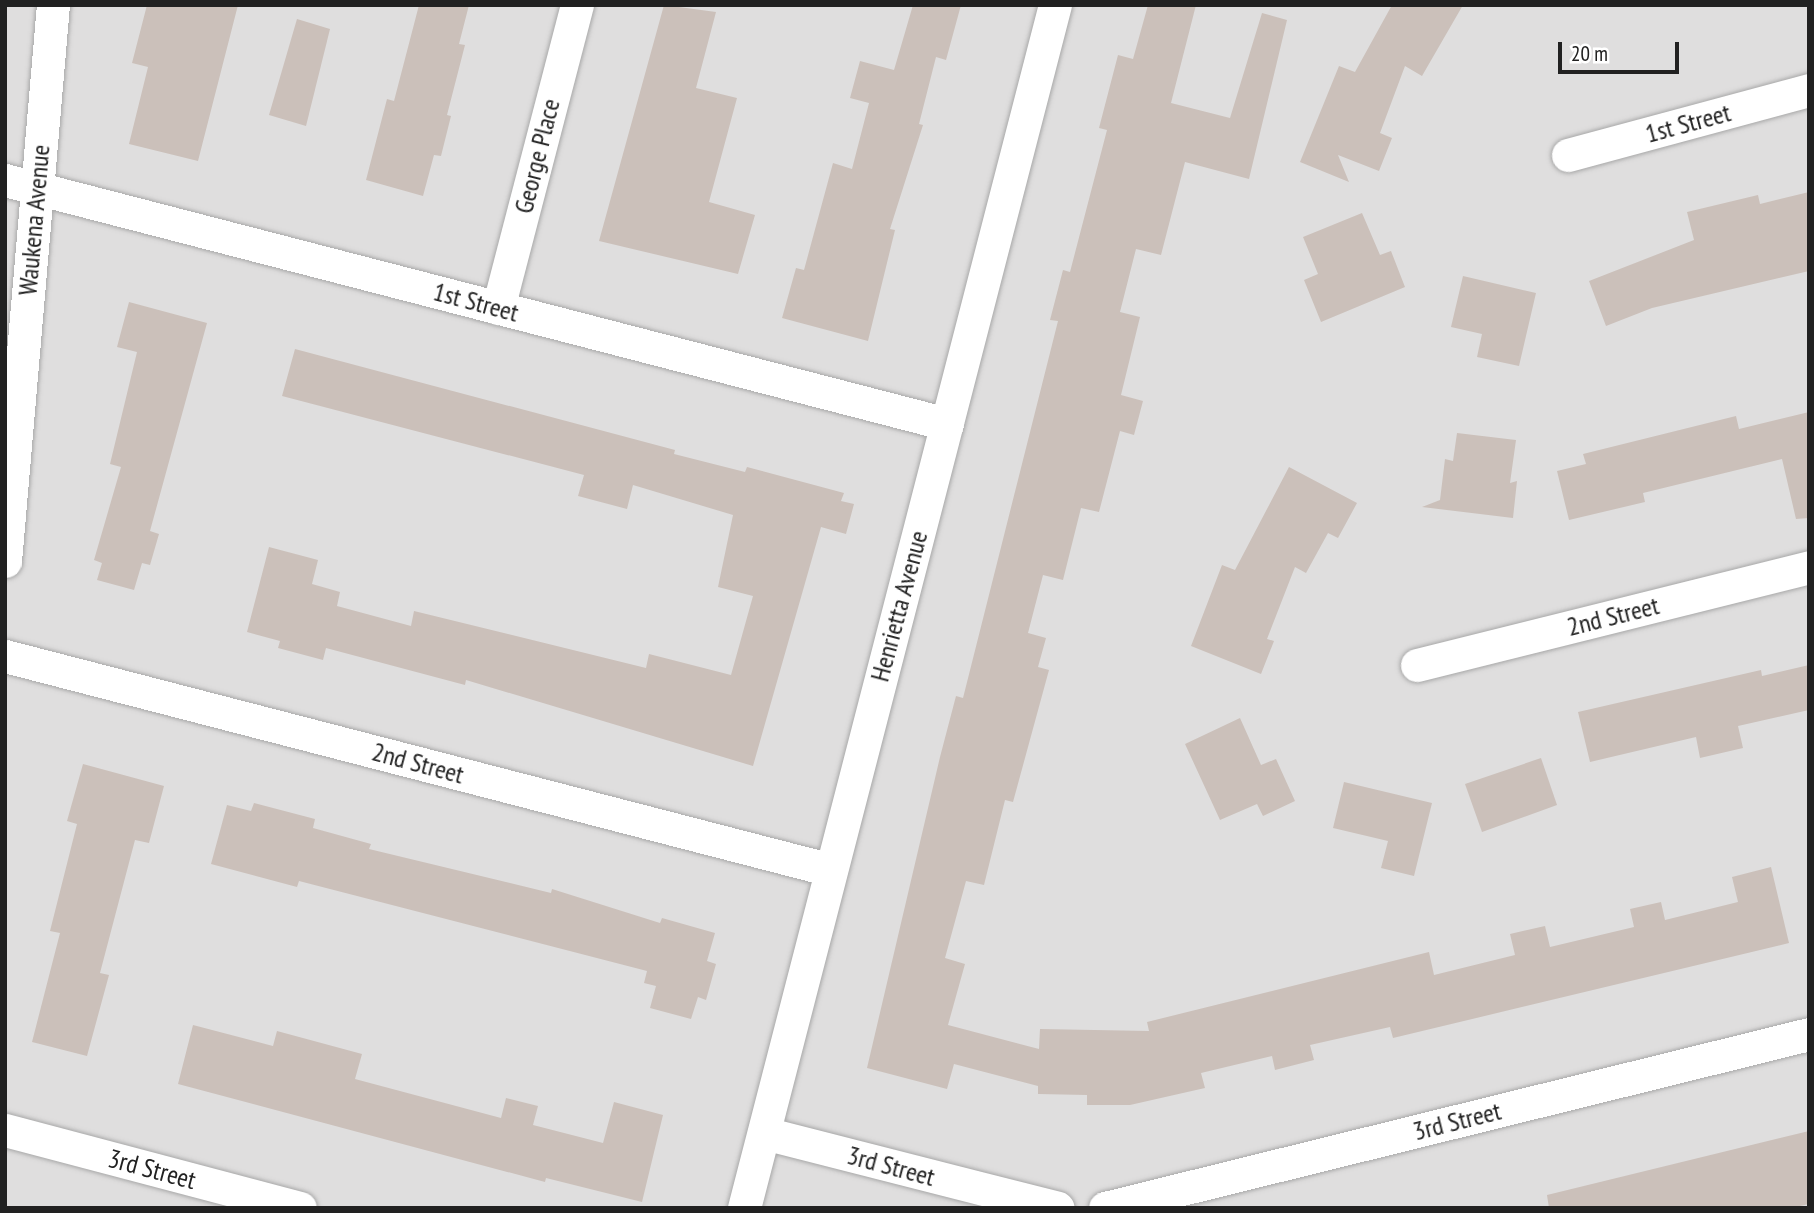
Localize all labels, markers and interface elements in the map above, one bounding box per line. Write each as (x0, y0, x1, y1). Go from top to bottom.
scale bar (1562, 28, 1683, 72)
text: 20 m (1571, 40, 1608, 67)
street label: George Place (508, 96, 566, 216)
street label: 1st Street (1642, 97, 1734, 149)
street label: Waukena Avenue (12, 143, 56, 297)
street label: 1st Street (430, 276, 522, 328)
street label: Henrietta Avenue (864, 527, 934, 685)
street label: 2nd Street (1564, 590, 1662, 642)
street label: 2nd Street (369, 736, 467, 790)
street label: 3rd Street (1410, 1095, 1504, 1147)
street label: 3rd Street (844, 1139, 938, 1193)
street label: 3rd Street (105, 1142, 199, 1196)

